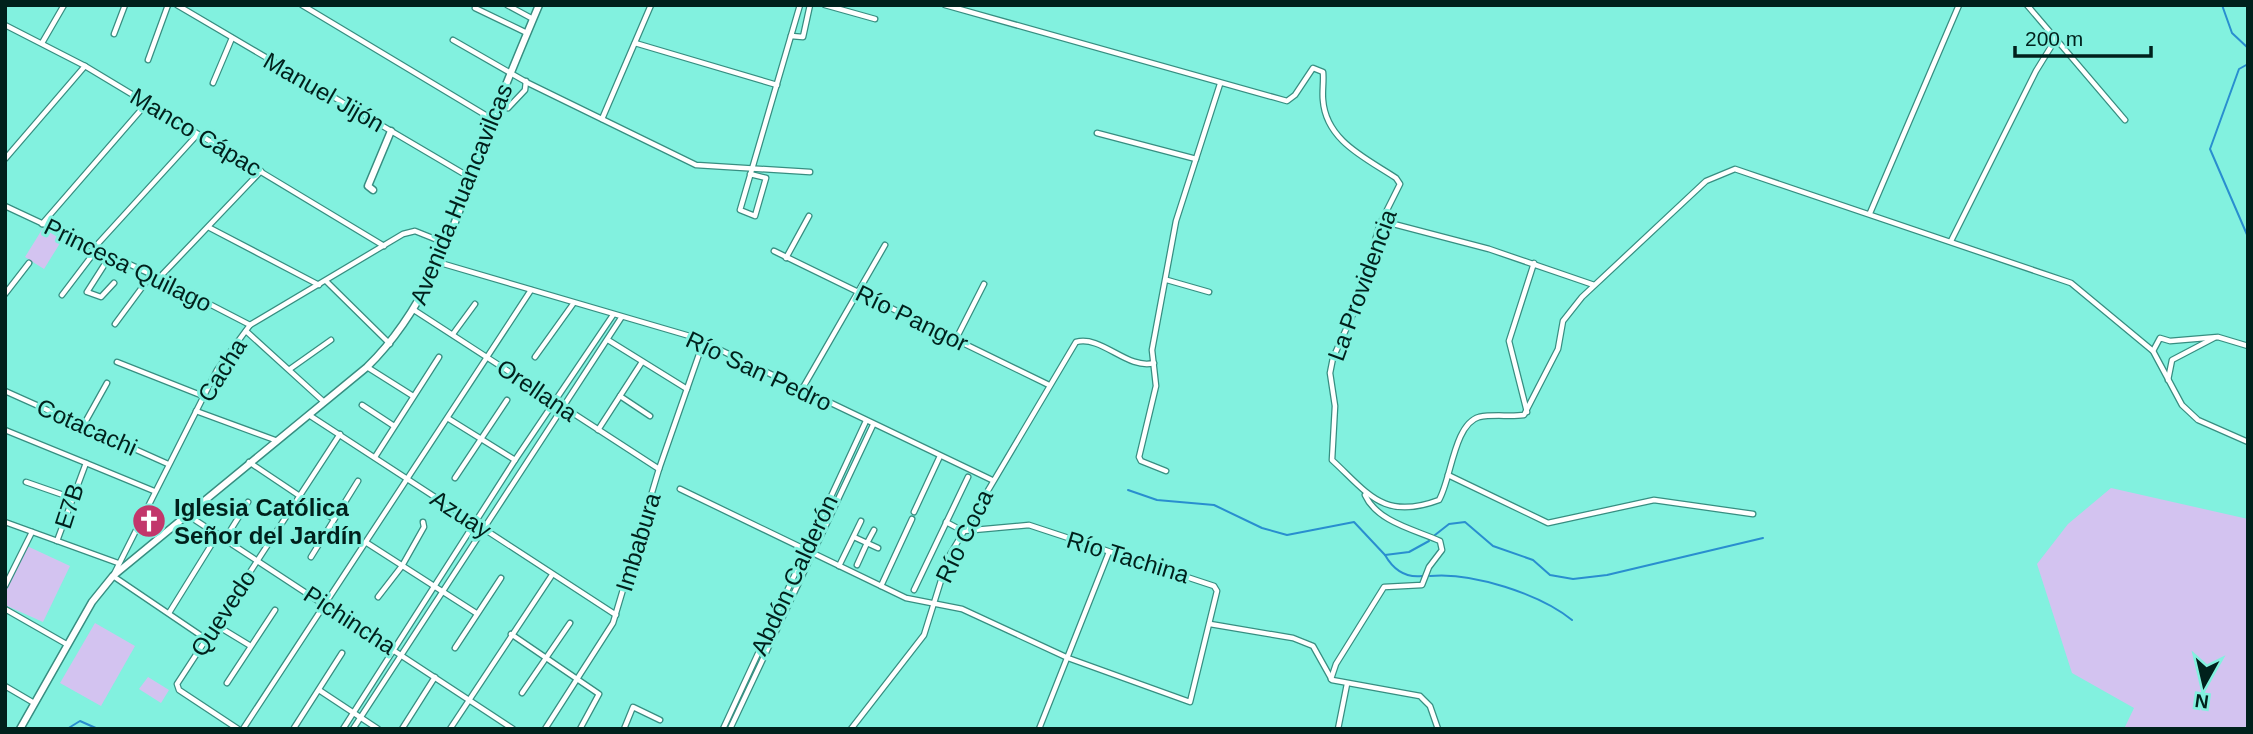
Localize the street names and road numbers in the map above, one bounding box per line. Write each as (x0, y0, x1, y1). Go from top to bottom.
street label: Manuel Jijón (259, 47, 389, 137)
street label: Avenida Huancavilcas (404, 80, 518, 308)
street label: Manco Cápac (126, 82, 266, 182)
street label: La Providencia (1322, 205, 1402, 364)
street label: Princesa Quilago (40, 213, 216, 317)
street label: Río Pangor (852, 279, 972, 357)
street label: Río San Pedro (682, 325, 836, 417)
street label: Cacha (192, 333, 252, 407)
street label: Orellana (492, 353, 583, 427)
street label: Cotacachi (33, 393, 141, 461)
street label: E7B (49, 480, 89, 532)
street label: Azuay (426, 485, 496, 543)
street label: Río Coca (930, 485, 998, 587)
street label: Imbabura (610, 489, 666, 594)
street label: Abdón Calderón (745, 491, 843, 659)
street label: Río Tachina (1064, 526, 1193, 589)
street label: Quevedo (185, 565, 261, 661)
street label: Pichincha (299, 580, 402, 660)

